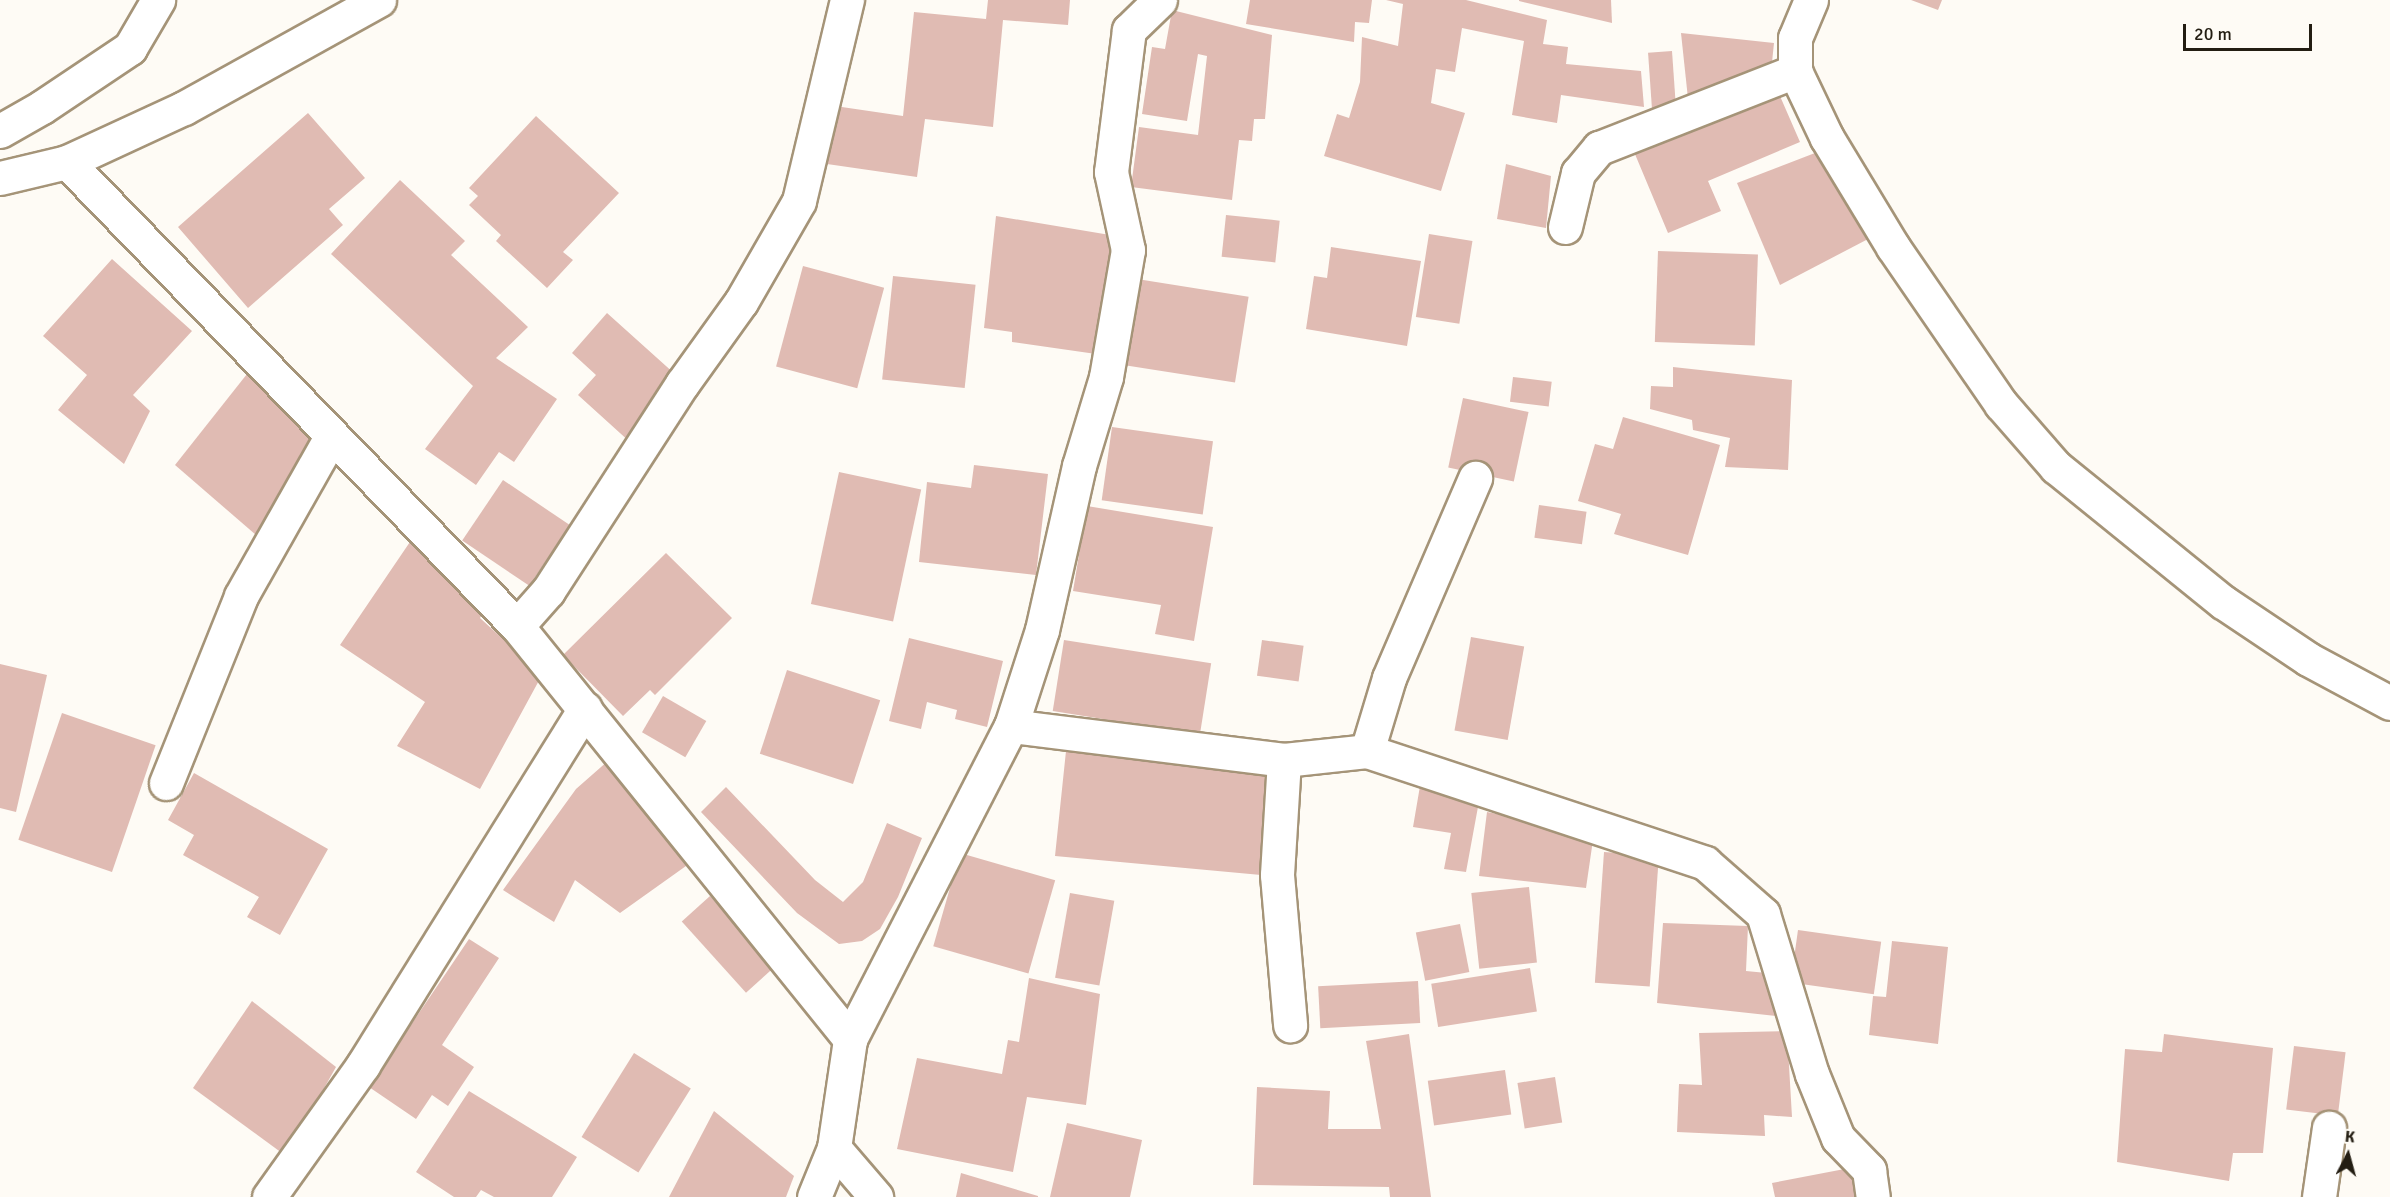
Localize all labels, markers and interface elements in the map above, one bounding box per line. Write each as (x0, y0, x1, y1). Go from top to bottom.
scale bar (2186, 12, 2315, 50)
text: 20 m (2194, 23, 2232, 45)
north arrow (2318, 1125, 2378, 1185)
text: K (2344, 1127, 2356, 1148)

